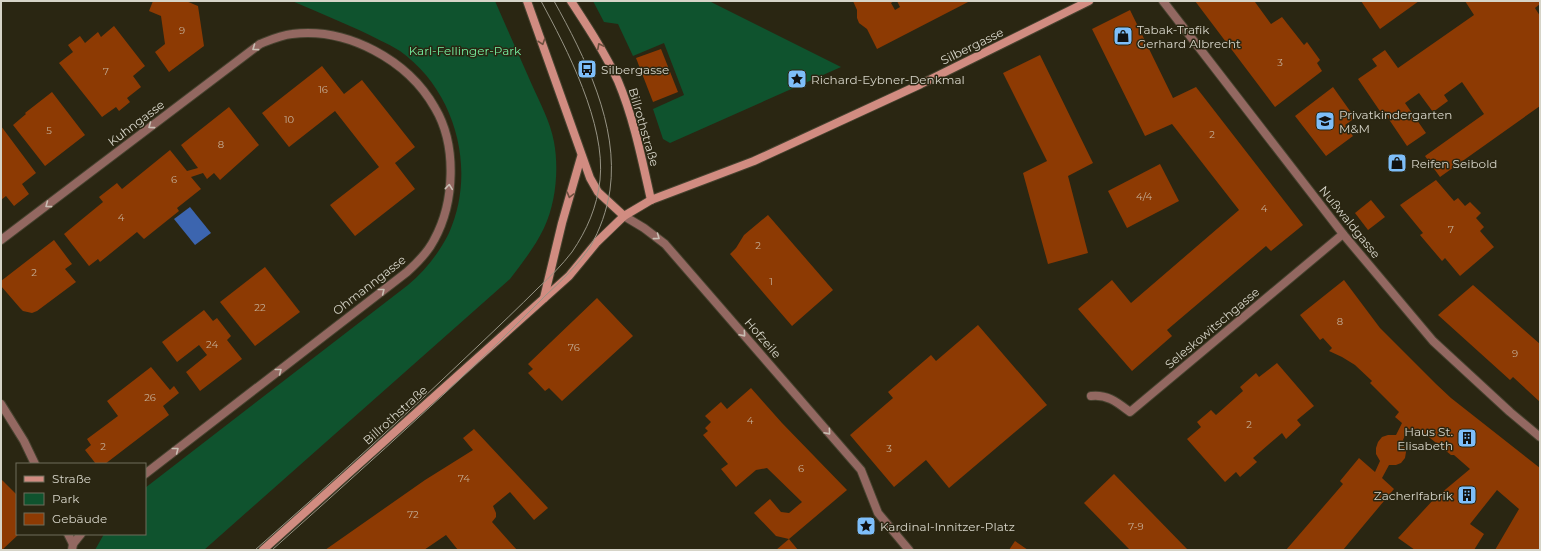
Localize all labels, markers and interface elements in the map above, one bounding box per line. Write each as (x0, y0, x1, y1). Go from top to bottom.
place label: Tabak-Trafik Gerhard Albrecht (1137, 22, 1241, 51)
house number: 9 (179, 24, 185, 37)
street label: Silbergasse (938, 24, 1006, 68)
shop icon: Tabak-Trafik Gerhard Albrecht (1112, 25, 1134, 47)
one-way arrow (537, 38, 545, 45)
one-way arrow (252, 43, 259, 50)
park label: Karl-Fellinger-Park (409, 43, 522, 58)
one-way arrow (597, 43, 605, 50)
house number: 3 (1277, 56, 1283, 69)
bus stop icon: Silbergasse (576, 58, 598, 80)
place label: Silbergasse (601, 62, 669, 77)
house number: 7 (103, 65, 109, 78)
place icon: Richard-Eybner-Denkmal (786, 68, 808, 90)
place label: Richard-Eybner-Denkmal (811, 72, 965, 87)
house number: 16 (318, 83, 328, 96)
street label: Billrothstraße (626, 86, 662, 168)
street label: Kuhngasse (105, 97, 167, 149)
place label: Privatkindergarten M&M (1339, 107, 1452, 136)
school or university icon: Privatkindergarten M&M (1314, 110, 1336, 132)
house number: 10 (284, 113, 294, 126)
one-way arrow (149, 121, 156, 128)
house number: 5 (46, 124, 52, 137)
house number: 2 (1209, 128, 1215, 141)
house number: 8 (218, 138, 224, 151)
shop icon: Reifen Seibold (1386, 152, 1408, 174)
place label: Reifen Seibold (1411, 156, 1498, 171)
house number: 6 (171, 173, 177, 186)
one-way arrow (445, 183, 454, 190)
street label: Nußwaldgasse (1316, 183, 1384, 261)
house number: 4/4 (1136, 190, 1152, 203)
one-way arrow (566, 191, 575, 198)
one-way arrow (45, 200, 52, 207)
house number: 4 (1261, 202, 1268, 215)
house number: 4 (118, 211, 125, 224)
house number: 7 (1448, 223, 1454, 236)
one-way arrow (652, 233, 659, 240)
house number: 2 (755, 239, 761, 252)
street label: Ohmanngasse (330, 252, 408, 318)
house number: 2 (31, 266, 37, 279)
house number: 1 (769, 275, 773, 288)
street label: Seleskowitschgasse (1162, 284, 1262, 372)
one-way arrow (377, 289, 384, 296)
house number: 22 (254, 301, 266, 314)
street label: Hofzeile (741, 315, 785, 361)
house number: 8 (1337, 315, 1343, 328)
one-way arrow (739, 329, 746, 337)
house number: 24 (206, 338, 218, 351)
house number: 76 (568, 341, 580, 354)
house number: 9 (1512, 347, 1518, 360)
one-way arrow (274, 369, 281, 376)
street label: Billrothstraße (360, 382, 430, 448)
house number: 26 (144, 391, 156, 404)
house number: 4 (747, 414, 754, 427)
house number: 2 (1246, 418, 1252, 431)
place label: Haus St. Elisabeth (1397, 424, 1453, 453)
one-way arrow (824, 427, 831, 435)
building icon: Haus St. Elisabeth (1456, 427, 1478, 449)
house number: 2 (100, 440, 106, 453)
house number: 3 (886, 442, 892, 455)
one-way arrow (171, 448, 178, 455)
house number: 6 (798, 462, 804, 475)
legend (16, 463, 146, 535)
text: Straße (52, 471, 91, 486)
house number: 74 (458, 472, 470, 485)
building icon: Zacherlfabrik (1456, 484, 1478, 506)
place label: Zacherlfabrik (1374, 488, 1454, 503)
text: Park (52, 491, 80, 506)
house number: 72 (407, 508, 419, 521)
text: Gebäude (52, 511, 107, 526)
place icon: Kardinal-Innitzer-Platz (855, 515, 877, 537)
place label: Kardinal-Innitzer-Platz (880, 519, 1015, 534)
house number: 7-9 (1128, 520, 1144, 533)

